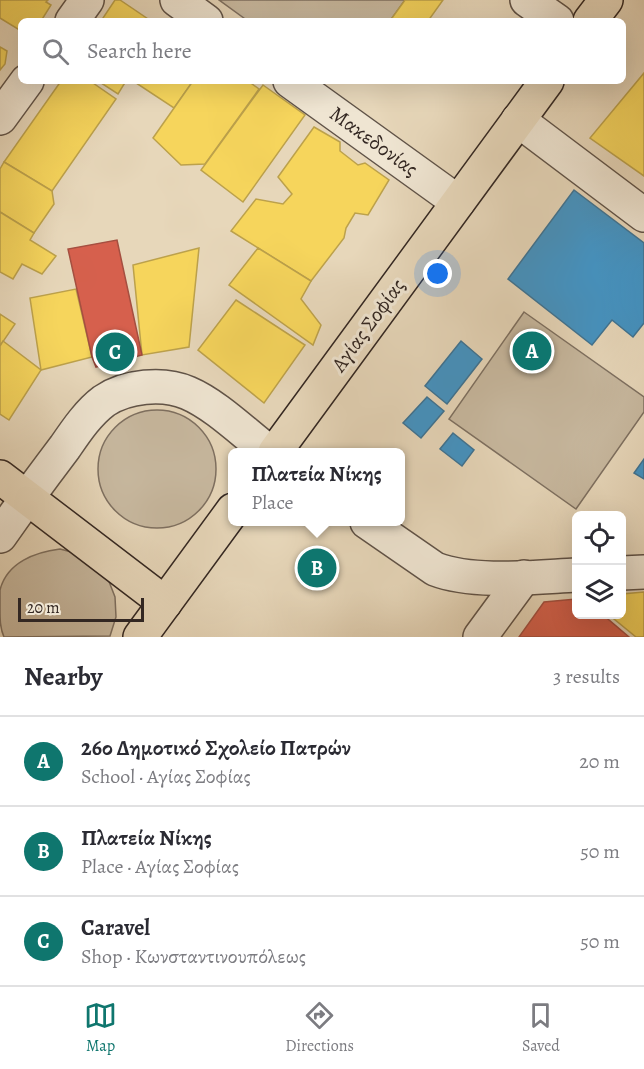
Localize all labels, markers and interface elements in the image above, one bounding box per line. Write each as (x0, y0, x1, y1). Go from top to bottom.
search box (18, 18, 626, 84)
icon: search (39, 35, 72, 68)
text: Search here (87, 36, 192, 66)
street label: Μακεδονίας (324, 99, 424, 183)
your location (423, 259, 452, 288)
street label: Αγίας Σοφίας (324, 273, 411, 378)
pin: A (512, 328, 552, 374)
pin: C (96, 330, 134, 374)
popup (228, 448, 405, 526)
text: Πλατεία Νίκης (251, 459, 382, 489)
text: Place (251, 489, 294, 516)
map controls (572, 511, 626, 619)
button: locate (572, 511, 626, 565)
pin: B (298, 546, 336, 590)
button: layers (572, 565, 626, 619)
scale bar (18, 595, 144, 622)
text: 20 m (27, 597, 60, 619)
text: Nearby (24, 659, 103, 694)
text: 3 results (553, 663, 620, 690)
text: 26ο Δημοτικό Σχολείο Πατρών (81, 733, 351, 763)
text: A (37, 748, 50, 775)
text: 20 m (579, 748, 620, 775)
text: School · Αγίας Σοφίας (81, 763, 251, 790)
text: Πλατεία Νίκης (81, 823, 212, 853)
text: B (37, 838, 50, 865)
text: 50 m (580, 838, 620, 865)
text: Place · Αγίας Σοφίας (81, 853, 239, 880)
text: Caravel (81, 913, 150, 943)
text: C (37, 928, 50, 955)
text: 50 m (580, 928, 620, 955)
text: Shop · Κωνσταντινουπόλεως (81, 943, 306, 970)
tab: Map (84, 999, 117, 1057)
tab: Directions (285, 999, 354, 1057)
tab: Saved (522, 999, 560, 1057)

